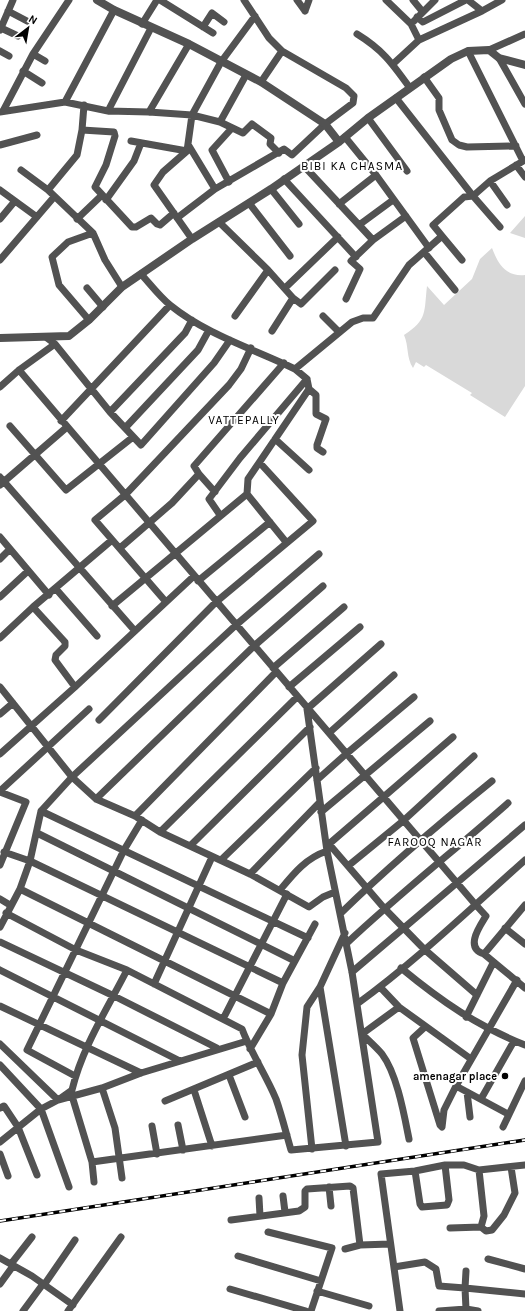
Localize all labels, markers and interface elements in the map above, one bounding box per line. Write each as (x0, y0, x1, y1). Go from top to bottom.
north arrow (8, 8, 48, 48)
text: N (26, 12, 40, 27)
district label: BIBI KA CHASMA (301, 159, 403, 173)
district label: VATTEPALLY (208, 413, 280, 427)
district label: FAROOQ NAGAR (387, 835, 483, 849)
place label: amenagar place (413, 1070, 497, 1083)
marker: amenagar place (500, 1071, 510, 1081)

